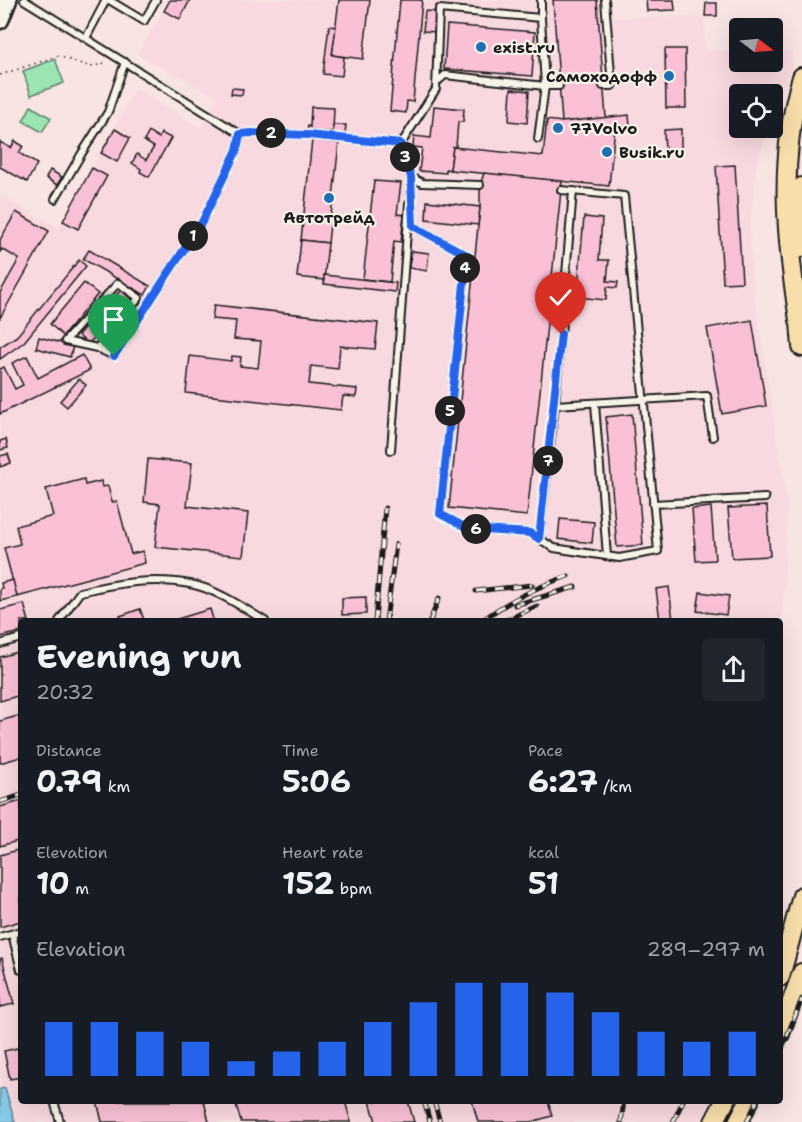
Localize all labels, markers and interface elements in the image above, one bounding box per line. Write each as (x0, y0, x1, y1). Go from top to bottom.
north arrow (729, 18, 783, 72)
map controls (729, 18, 783, 138)
place label: exist.ru (493, 37, 555, 58)
marker: exist.ru (474, 40, 488, 54)
place label: Самоходофф (546, 66, 657, 87)
marker: Самоходофф (662, 69, 676, 83)
button: locate (729, 84, 783, 138)
pin: 2 (256, 118, 286, 148)
place label: 77Volvo (570, 118, 638, 139)
marker: 77Volvo (551, 121, 565, 135)
text: 2 (265, 122, 277, 143)
pin: 3 (390, 142, 420, 172)
place label: Busik.ru (619, 142, 685, 163)
marker: Busik.ru (600, 145, 614, 159)
text: 3 (399, 146, 411, 167)
marker: Автотрейд (322, 191, 336, 205)
place label: Автотрейд (283, 207, 376, 228)
pin: 1 (178, 221, 208, 251)
text: 1 (189, 225, 197, 246)
pin: 4 (450, 253, 480, 283)
text: 4 (459, 257, 471, 278)
pin (535, 272, 586, 334)
icon: check (544, 281, 577, 314)
pin (88, 294, 139, 356)
icon: arrive (97, 303, 130, 336)
pin: 5 (435, 396, 465, 426)
text: 5 (445, 400, 455, 421)
pin: 7 (533, 446, 563, 476)
text: 7 (542, 450, 554, 471)
pin: 6 (461, 514, 491, 544)
text: 6 (470, 518, 482, 539)
text: Evening run (36, 634, 242, 679)
button: share (702, 638, 765, 701)
text: 20:32 (36, 679, 94, 705)
text: Distance (36, 740, 102, 761)
text: Time (282, 740, 319, 761)
text: Pace (528, 740, 563, 761)
text: 0.79 (36, 761, 102, 802)
text: 5:06 (282, 761, 351, 802)
text: 6:27 (528, 761, 598, 802)
text: km (102, 776, 130, 797)
text: /km (598, 776, 632, 797)
text: Elevation (36, 842, 108, 863)
text: Heart rate (282, 842, 364, 863)
text: kcal (528, 842, 559, 863)
text: 10 (36, 863, 70, 904)
text: 152 (282, 863, 334, 904)
text: 51 (528, 863, 559, 904)
text: m (70, 878, 89, 899)
text: bpm (334, 878, 372, 899)
text: Elevation (36, 936, 126, 962)
text: 289–297 m (647, 936, 765, 962)

